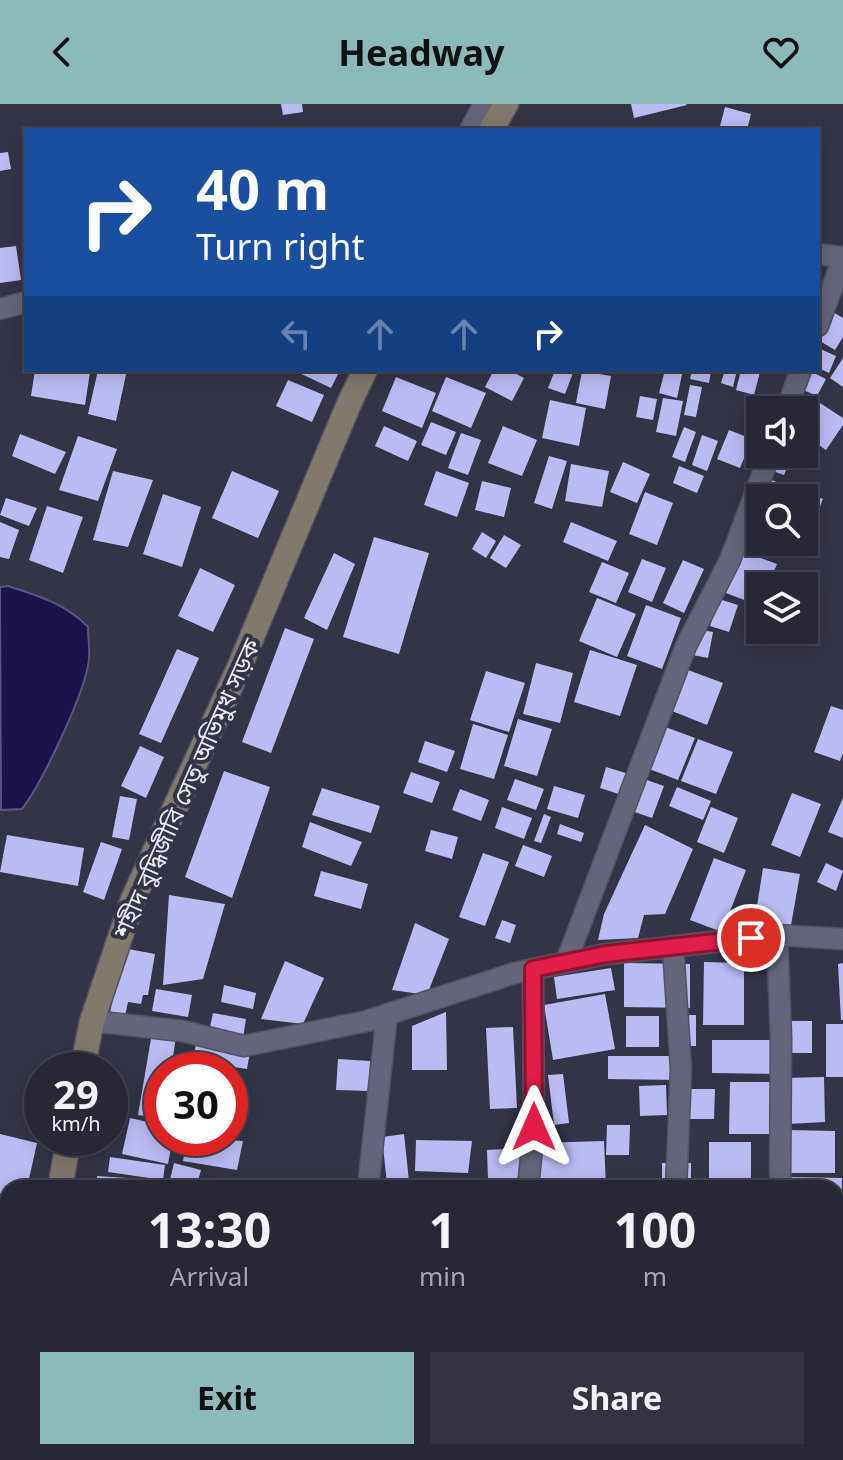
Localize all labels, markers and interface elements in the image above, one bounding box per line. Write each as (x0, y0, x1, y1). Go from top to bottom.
text: Headway (338, 28, 505, 77)
icon: back (40, 30, 84, 74)
icon: heart (759, 30, 803, 74)
text: 40 m (196, 150, 329, 226)
icon: right (64, 160, 168, 264)
text: Turn right (196, 222, 364, 271)
icon: left (274, 312, 318, 356)
icon: ahead (358, 312, 402, 356)
icon: ahead (442, 312, 486, 356)
icon: right (526, 312, 570, 356)
map controls (746, 396, 818, 644)
button: sound (746, 396, 818, 468)
button: search (746, 484, 818, 556)
button: layers (746, 572, 818, 644)
street label: শহীদ বুদ্ধিজীবি সেতু অভিমুখ সড়ক (104, 632, 267, 944)
pin (717, 904, 785, 972)
icon: arrive (729, 916, 773, 960)
speed limit sign: 30 (144, 1052, 248, 1156)
text: 29 (53, 1066, 99, 1121)
position arrow (492, 1085, 576, 1169)
text: km/h (51, 1110, 101, 1137)
text: 13:30 (148, 1197, 271, 1262)
text: 1 (429, 1197, 456, 1262)
text: 100 (614, 1197, 696, 1262)
text: Arrival (170, 1258, 249, 1294)
text: min (419, 1258, 466, 1294)
text: m (643, 1258, 667, 1294)
button: Exit (40, 1352, 414, 1444)
button: Share (430, 1352, 804, 1444)

